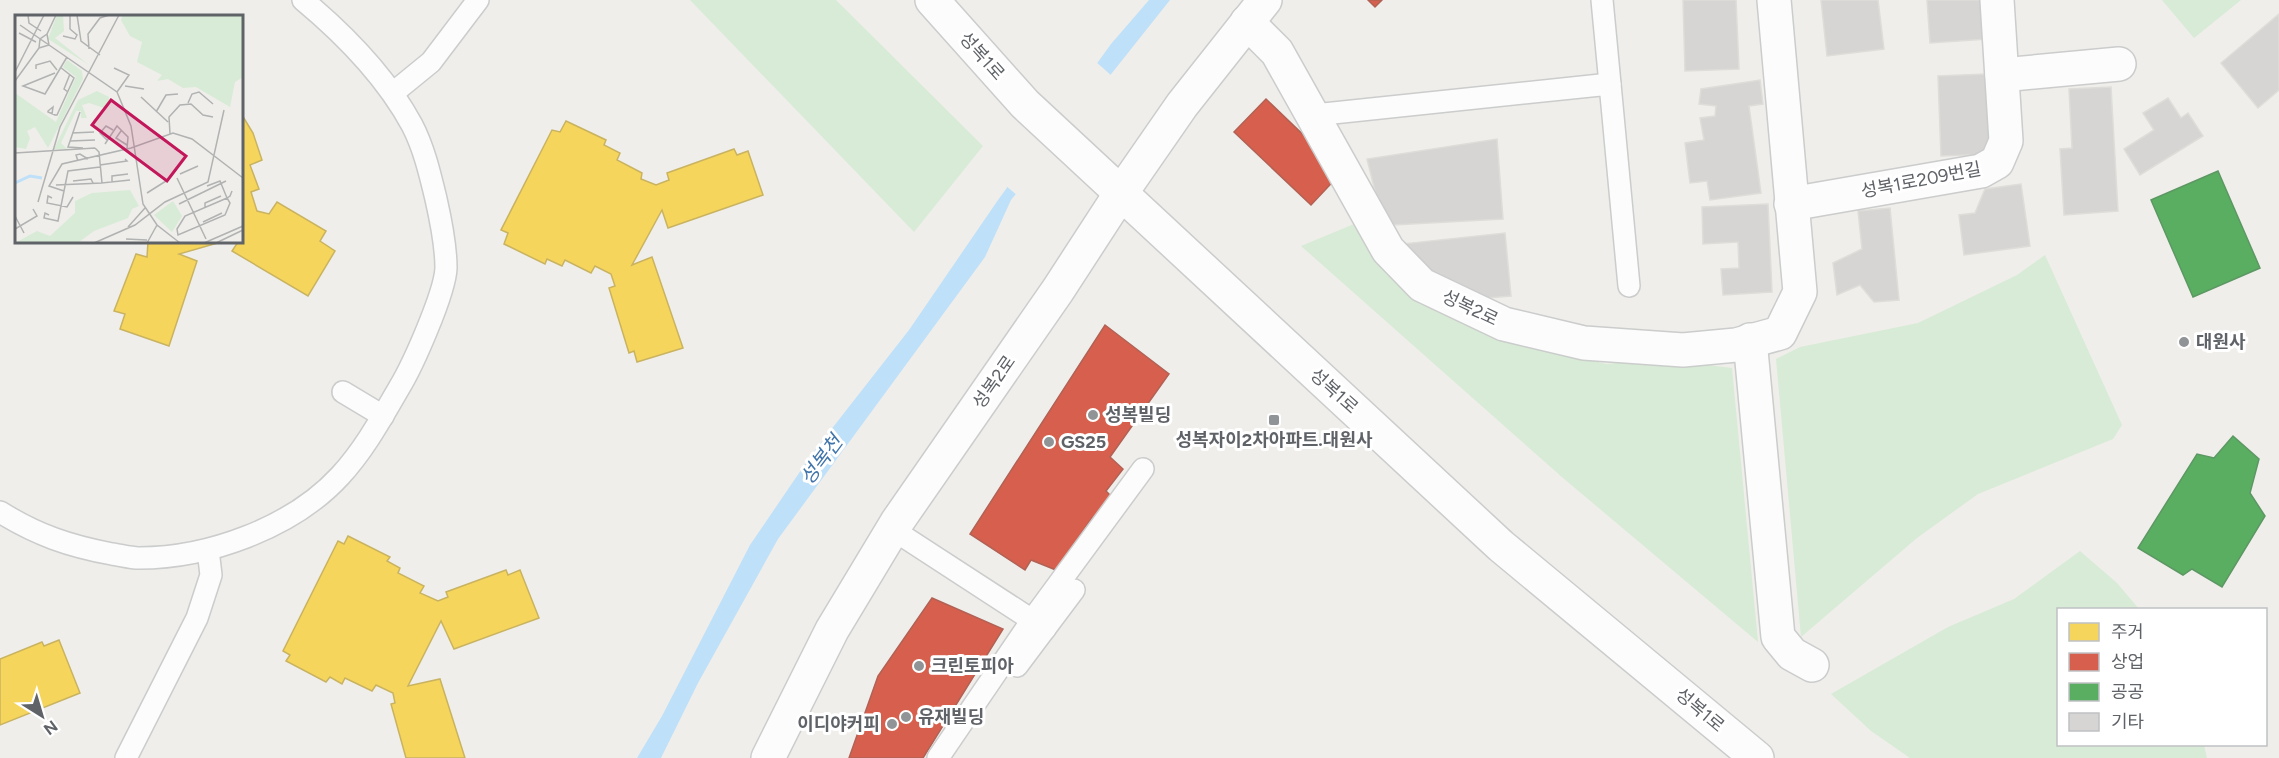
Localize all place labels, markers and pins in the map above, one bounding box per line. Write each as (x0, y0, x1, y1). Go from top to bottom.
place label: 대원사 (2196, 331, 2246, 353)
marker: 대원사 (2177, 335, 2191, 349)
place label: 성복빌딩 (1105, 404, 1171, 426)
marker: 성복빌딩 (1086, 408, 1100, 422)
marker: 성복자이2차아파트.대원사 (1267, 413, 1281, 427)
place label: 성복자이2차아파트.대원사 (1175, 429, 1373, 451)
place label: GS25 (1061, 431, 1106, 453)
marker: GS25 (1042, 435, 1056, 449)
place label: 크린토피아 (931, 655, 1014, 677)
marker: 크린토피아 (912, 659, 926, 673)
place label: 유재빌딩 (918, 706, 984, 728)
marker: 유재빌딩 (899, 710, 913, 724)
place label: 이디야커피 (797, 713, 880, 735)
marker: 이디야커피 (885, 717, 899, 731)

